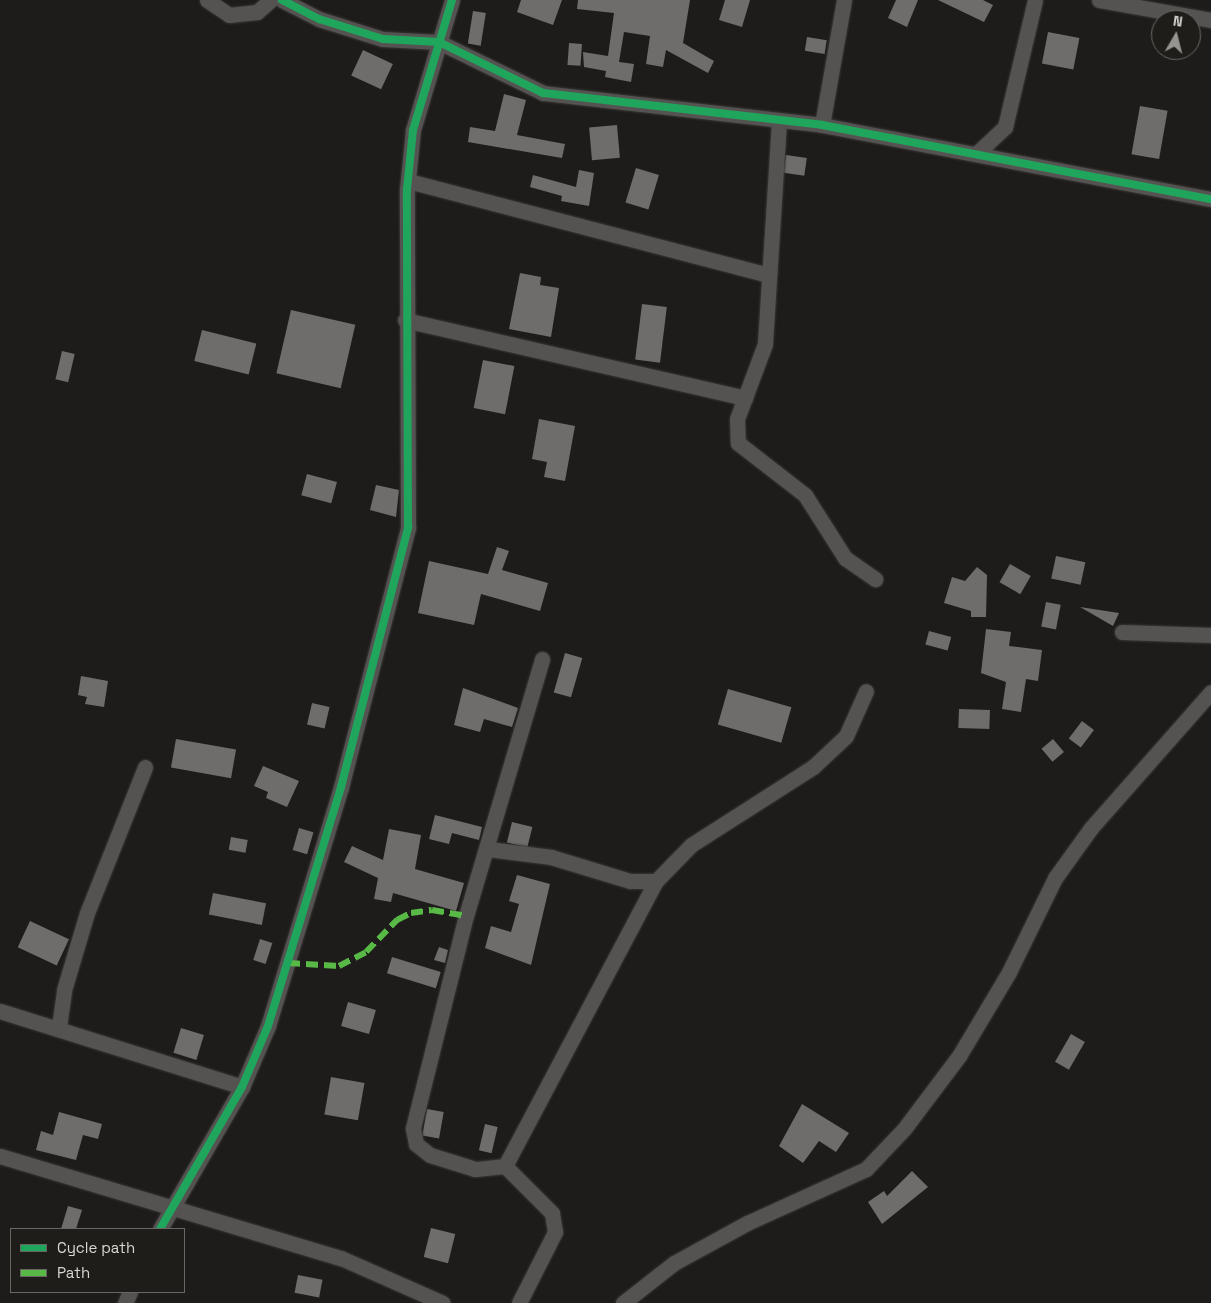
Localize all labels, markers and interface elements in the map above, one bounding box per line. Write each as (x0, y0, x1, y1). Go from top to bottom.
north arrow (1151, 10, 1201, 60)
text: N (1172, 12, 1184, 31)
legend (10, 1228, 185, 1293)
text: Cycle path (57, 1238, 135, 1257)
text: Path (57, 1263, 90, 1282)

